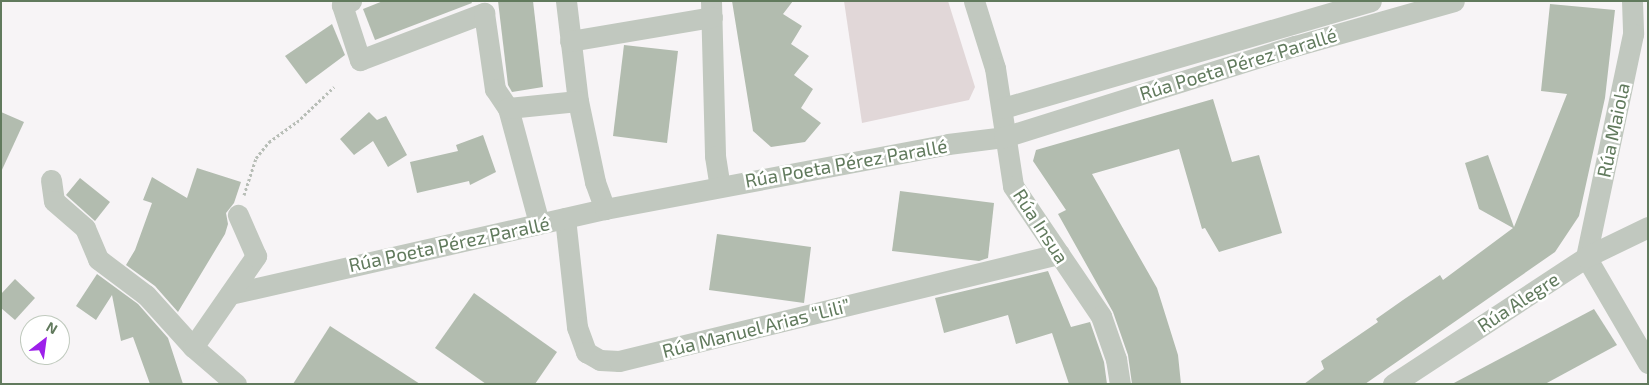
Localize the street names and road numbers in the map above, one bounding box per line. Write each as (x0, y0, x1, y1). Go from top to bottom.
street label: Rúa Poeta Pérez Parallé (1137, 23, 1339, 105)
street label: Rúa Maiola (1592, 81, 1634, 179)
street label: Rúa Poeta Pérez Parallé (743, 134, 949, 192)
street label: Rúa Insua (1009, 184, 1073, 268)
street label: Rúa Poeta Pérez Parallé (346, 212, 552, 276)
street label: Rúa Alegre (1473, 267, 1563, 337)
street label: Rúa Manuel Arias “Lili” (659, 294, 853, 362)

